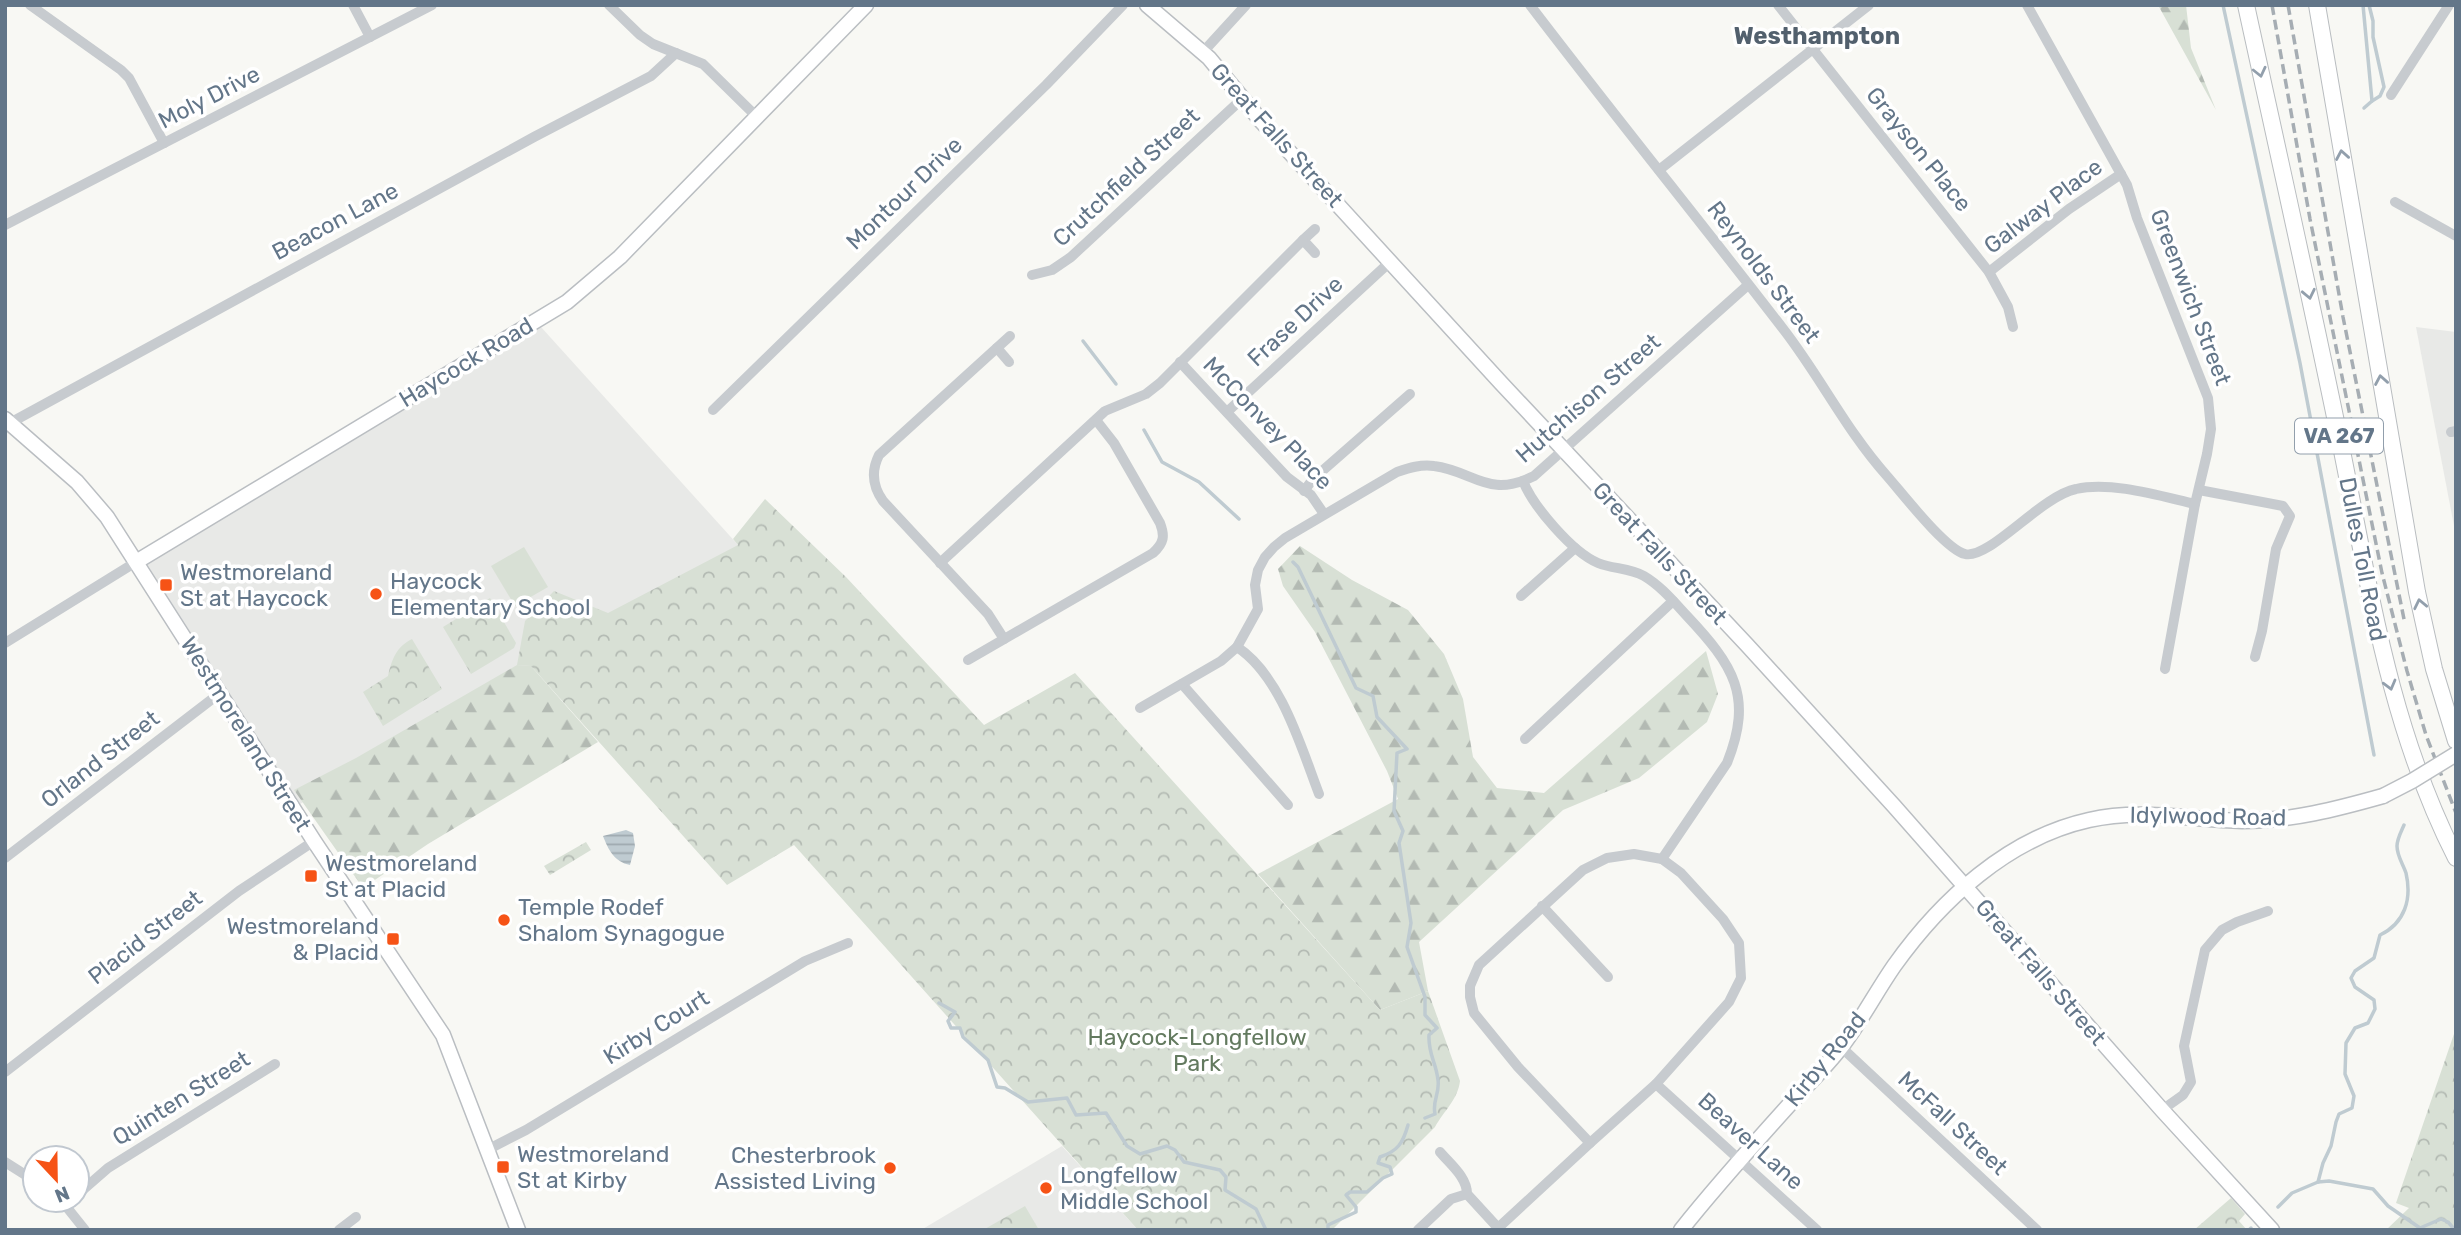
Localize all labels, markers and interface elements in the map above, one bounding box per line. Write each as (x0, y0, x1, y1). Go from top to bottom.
district label: Westhampton (1734, 22, 1900, 50)
street label: Great Falls Street (1205, 57, 1349, 213)
street label: Moly Drive (154, 60, 264, 134)
one-way arrow (2252, 66, 2267, 78)
street label: Grayson Place (1860, 81, 1978, 217)
street label: Crutchfield Street (1047, 102, 1205, 252)
street label: Montour Drive (840, 131, 968, 255)
one-way arrow (2335, 149, 2350, 161)
street label: Galway Place (1978, 152, 2108, 260)
street label: Beacon Lane (267, 176, 403, 266)
street label: Reynolds Street (1702, 196, 1826, 348)
street label: Greenwich Street (2145, 205, 2238, 389)
street label: Frase Drive (1242, 270, 1348, 372)
one-way arrow (2300, 288, 2315, 300)
street label: Haycock Road (394, 311, 538, 413)
street label: Hutchison Street (1510, 328, 1666, 468)
street label: McConvey Place (1197, 351, 1339, 495)
one-way arrow (2374, 374, 2389, 386)
road number: VA 267 (2295, 418, 2383, 453)
street label: Dulles Toll Road (2333, 475, 2393, 643)
street label: Great Falls Street (1587, 476, 1733, 630)
place label: Westmoreland St at Haycock (180, 558, 332, 612)
place label: Haycock Elementary School (390, 567, 591, 621)
marker: Westmoreland St at Haycock (158, 577, 174, 593)
marker: Haycock Elementary School (368, 586, 384, 602)
one-way arrow (2413, 598, 2428, 610)
street label: Westmoreland Street (175, 631, 317, 837)
one-way arrow (2382, 679, 2396, 691)
street label: Orland Street (35, 704, 165, 814)
street label: Idylwood Road (2129, 801, 2287, 831)
place label: Westmoreland St at Placid (325, 849, 477, 903)
marker: Westmoreland St at Placid (303, 868, 319, 884)
street label: Placid Street (82, 884, 208, 990)
place label: Temple Rodef Shalom Synagogue (518, 893, 725, 947)
street label: Great Falls Street (1970, 893, 2112, 1051)
place label: Westmoreland & Placid (227, 912, 379, 966)
marker: Temple Rodef Shalom Synagogue (496, 912, 512, 928)
marker: Westmoreland & Placid (385, 931, 401, 947)
street label: Kirby Court (598, 984, 714, 1070)
street label: Kirby Road (1778, 1006, 1872, 1112)
park label: Haycock-Longfellow Park (1087, 1023, 1307, 1077)
street label: Quinten Street (107, 1045, 255, 1151)
street label: McFall Street (1892, 1065, 2014, 1181)
street label: Beaver Lane (1692, 1086, 1810, 1196)
place label: Westmoreland St at Kirby (517, 1140, 669, 1194)
place label: Chesterbrook Assisted Living (714, 1141, 876, 1195)
north arrow (21, 1144, 91, 1214)
marker: Westmoreland St at Kirby (495, 1159, 511, 1175)
marker: Chesterbrook Assisted Living (882, 1160, 898, 1176)
place label: Longfellow Middle School (1060, 1161, 1208, 1215)
marker: Longfellow Middle School (1038, 1180, 1054, 1196)
text: N (52, 1181, 73, 1208)

